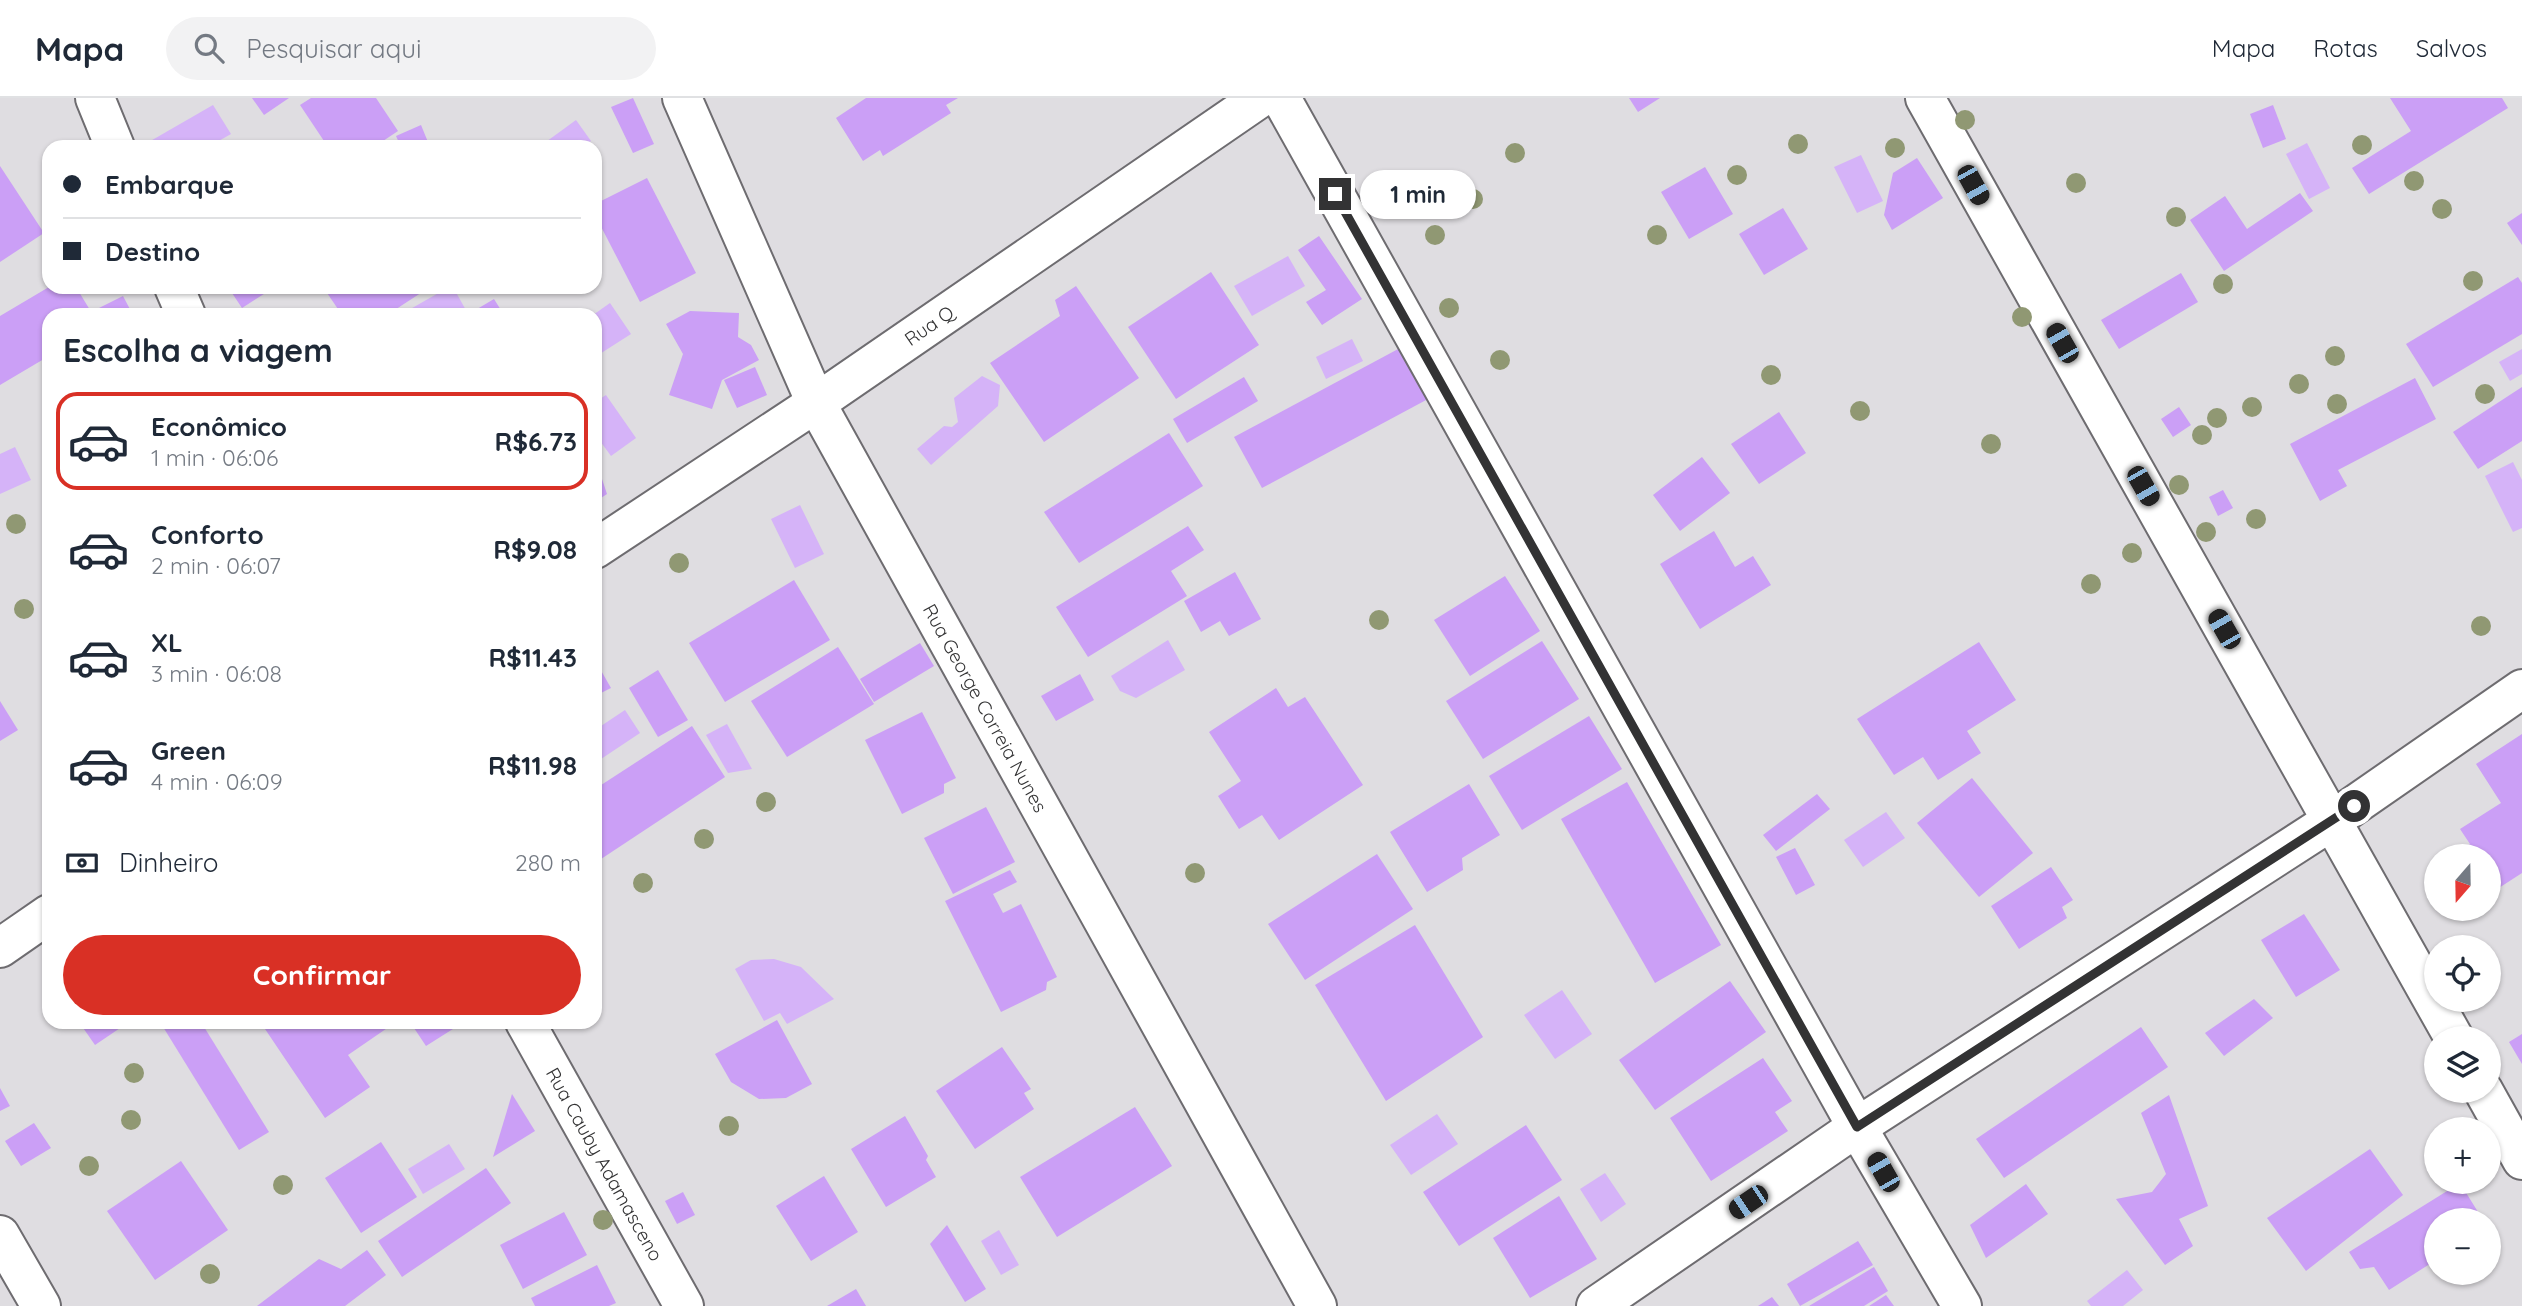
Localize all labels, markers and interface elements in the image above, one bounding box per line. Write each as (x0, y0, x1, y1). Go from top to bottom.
search box (166, 17, 656, 80)
text: Mapa (35, 28, 124, 69)
icon: search (190, 29, 228, 67)
text: Pesquisar aqui (246, 32, 422, 65)
text: Mapa (2212, 33, 2275, 63)
text: Rotas (2313, 33, 2378, 63)
text: Salvos (2416, 33, 2487, 63)
car (1954, 162, 1993, 208)
text: Embarque (105, 168, 234, 201)
callout: 1 min (1360, 170, 1475, 218)
route end (1319, 178, 1351, 210)
text: 1 min (1390, 180, 1446, 209)
text: Destino (105, 235, 200, 268)
street label: Rua Q (900, 299, 959, 351)
car (2043, 320, 2082, 366)
text: Escolha a viagem (63, 330, 333, 370)
icon: car (67, 410, 130, 473)
text: Econômico (151, 410, 287, 443)
text: R$6.73 (495, 425, 577, 458)
text: 1 min · 06:06 (151, 443, 278, 472)
car (2124, 463, 2163, 509)
icon: car (67, 518, 130, 581)
text: Conforto (151, 518, 264, 551)
text: R$9.08 (493, 533, 577, 566)
text: 2 min · 06:07 (151, 551, 281, 580)
street label: Rua George Correia Nunes (918, 600, 1053, 817)
car (2205, 606, 2244, 652)
icon: car (67, 626, 130, 689)
text: XL (151, 626, 183, 659)
text: R$11.43 (488, 641, 577, 674)
text: 3 min · 06:08 (151, 659, 282, 688)
icon: car (67, 734, 130, 797)
text: Green (151, 734, 226, 767)
text: R$11.98 (488, 749, 577, 782)
text: 4 min · 06:09 (151, 767, 283, 796)
route start (2338, 790, 2370, 822)
icon: cash (63, 844, 101, 882)
north arrow (2424, 844, 2501, 920)
map controls (2424, 844, 2501, 1285)
text: Dinheiro (119, 846, 218, 879)
text: 280 m (515, 848, 581, 877)
button: Confirmar (63, 935, 581, 1015)
button: locate (2424, 935, 2501, 1012)
button: layers (2424, 1026, 2501, 1103)
street label: Rua Cauby Adamasceno (541, 1063, 668, 1265)
button: + (2424, 1117, 2501, 1194)
car (1864, 1149, 1903, 1195)
car (1725, 1182, 1772, 1222)
button: − (2424, 1208, 2501, 1285)

